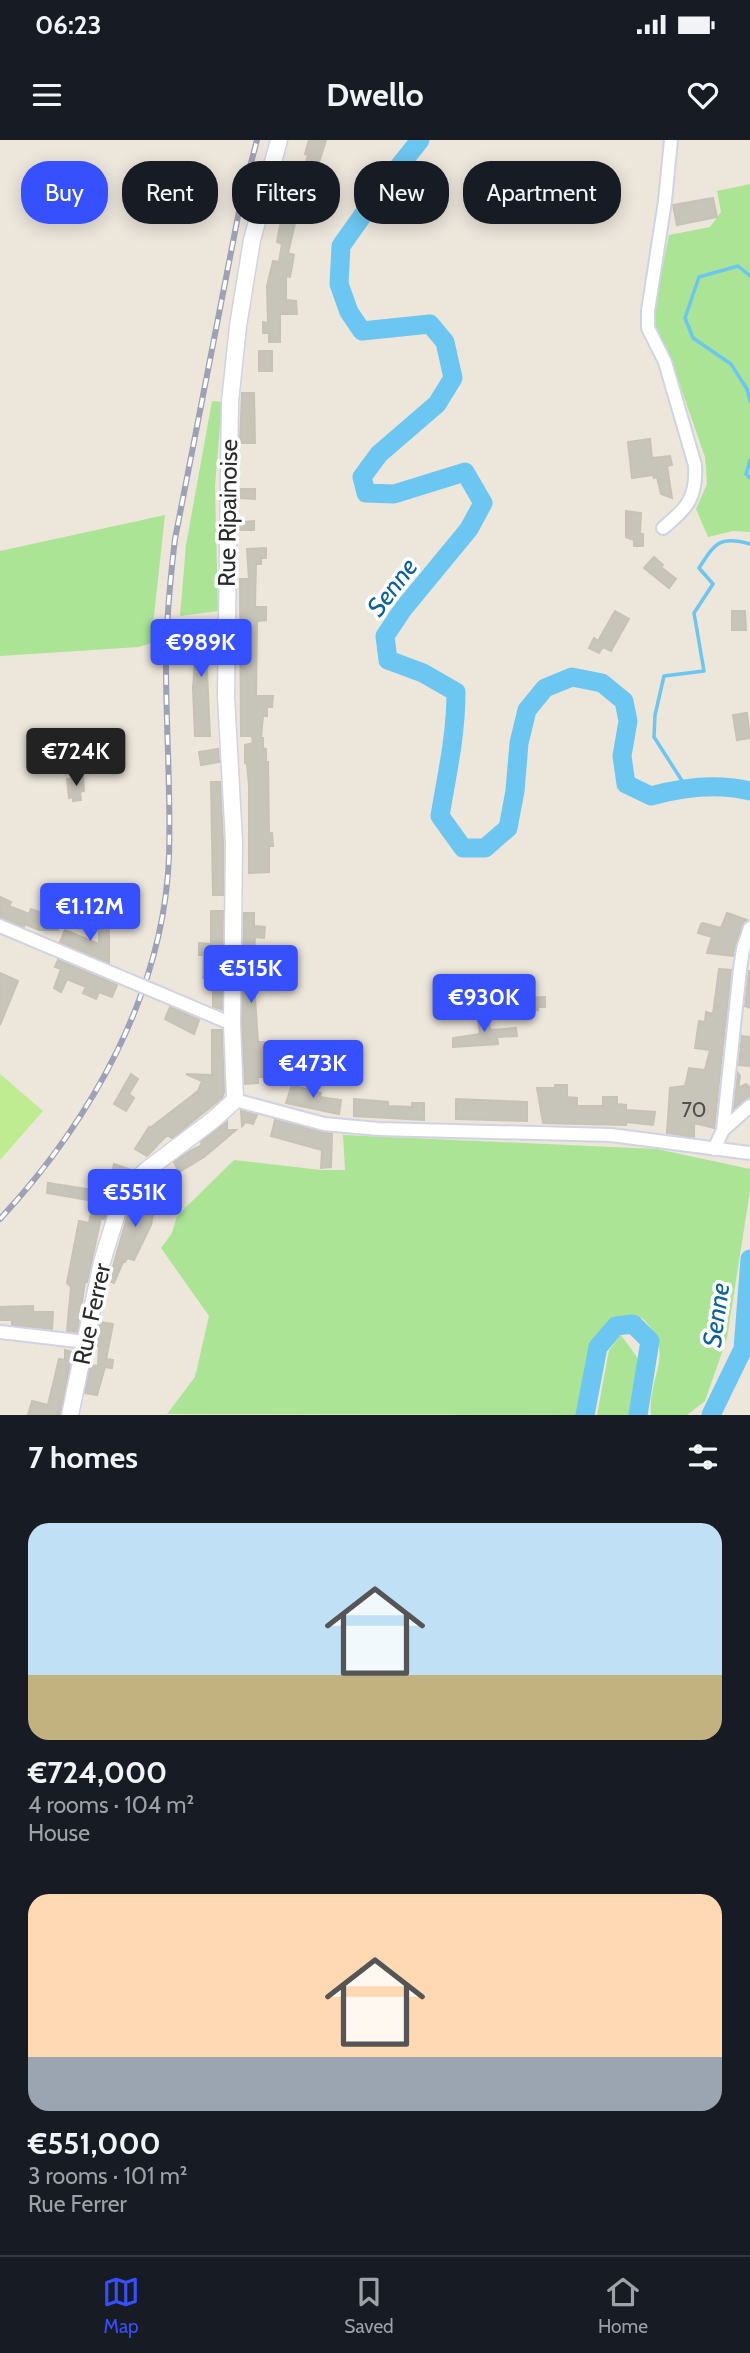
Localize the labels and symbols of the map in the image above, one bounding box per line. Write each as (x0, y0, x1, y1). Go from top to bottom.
street label: Rue Ripainoise (212, 439, 243, 587)
water label: Senne (360, 552, 424, 622)
pin: €989K (152, 620, 250, 679)
pin: €724K (27, 728, 125, 788)
pin: €1.12M (33, 884, 147, 943)
pin: €515K (202, 946, 300, 1005)
pin: €930K (435, 974, 533, 1034)
pin: €473K (264, 1040, 362, 1100)
house number: 70 (681, 1097, 707, 1122)
pin: €551K (86, 1170, 184, 1229)
street label: Rue Ferrer (67, 1260, 116, 1367)
water label: Senne (696, 1281, 736, 1349)

